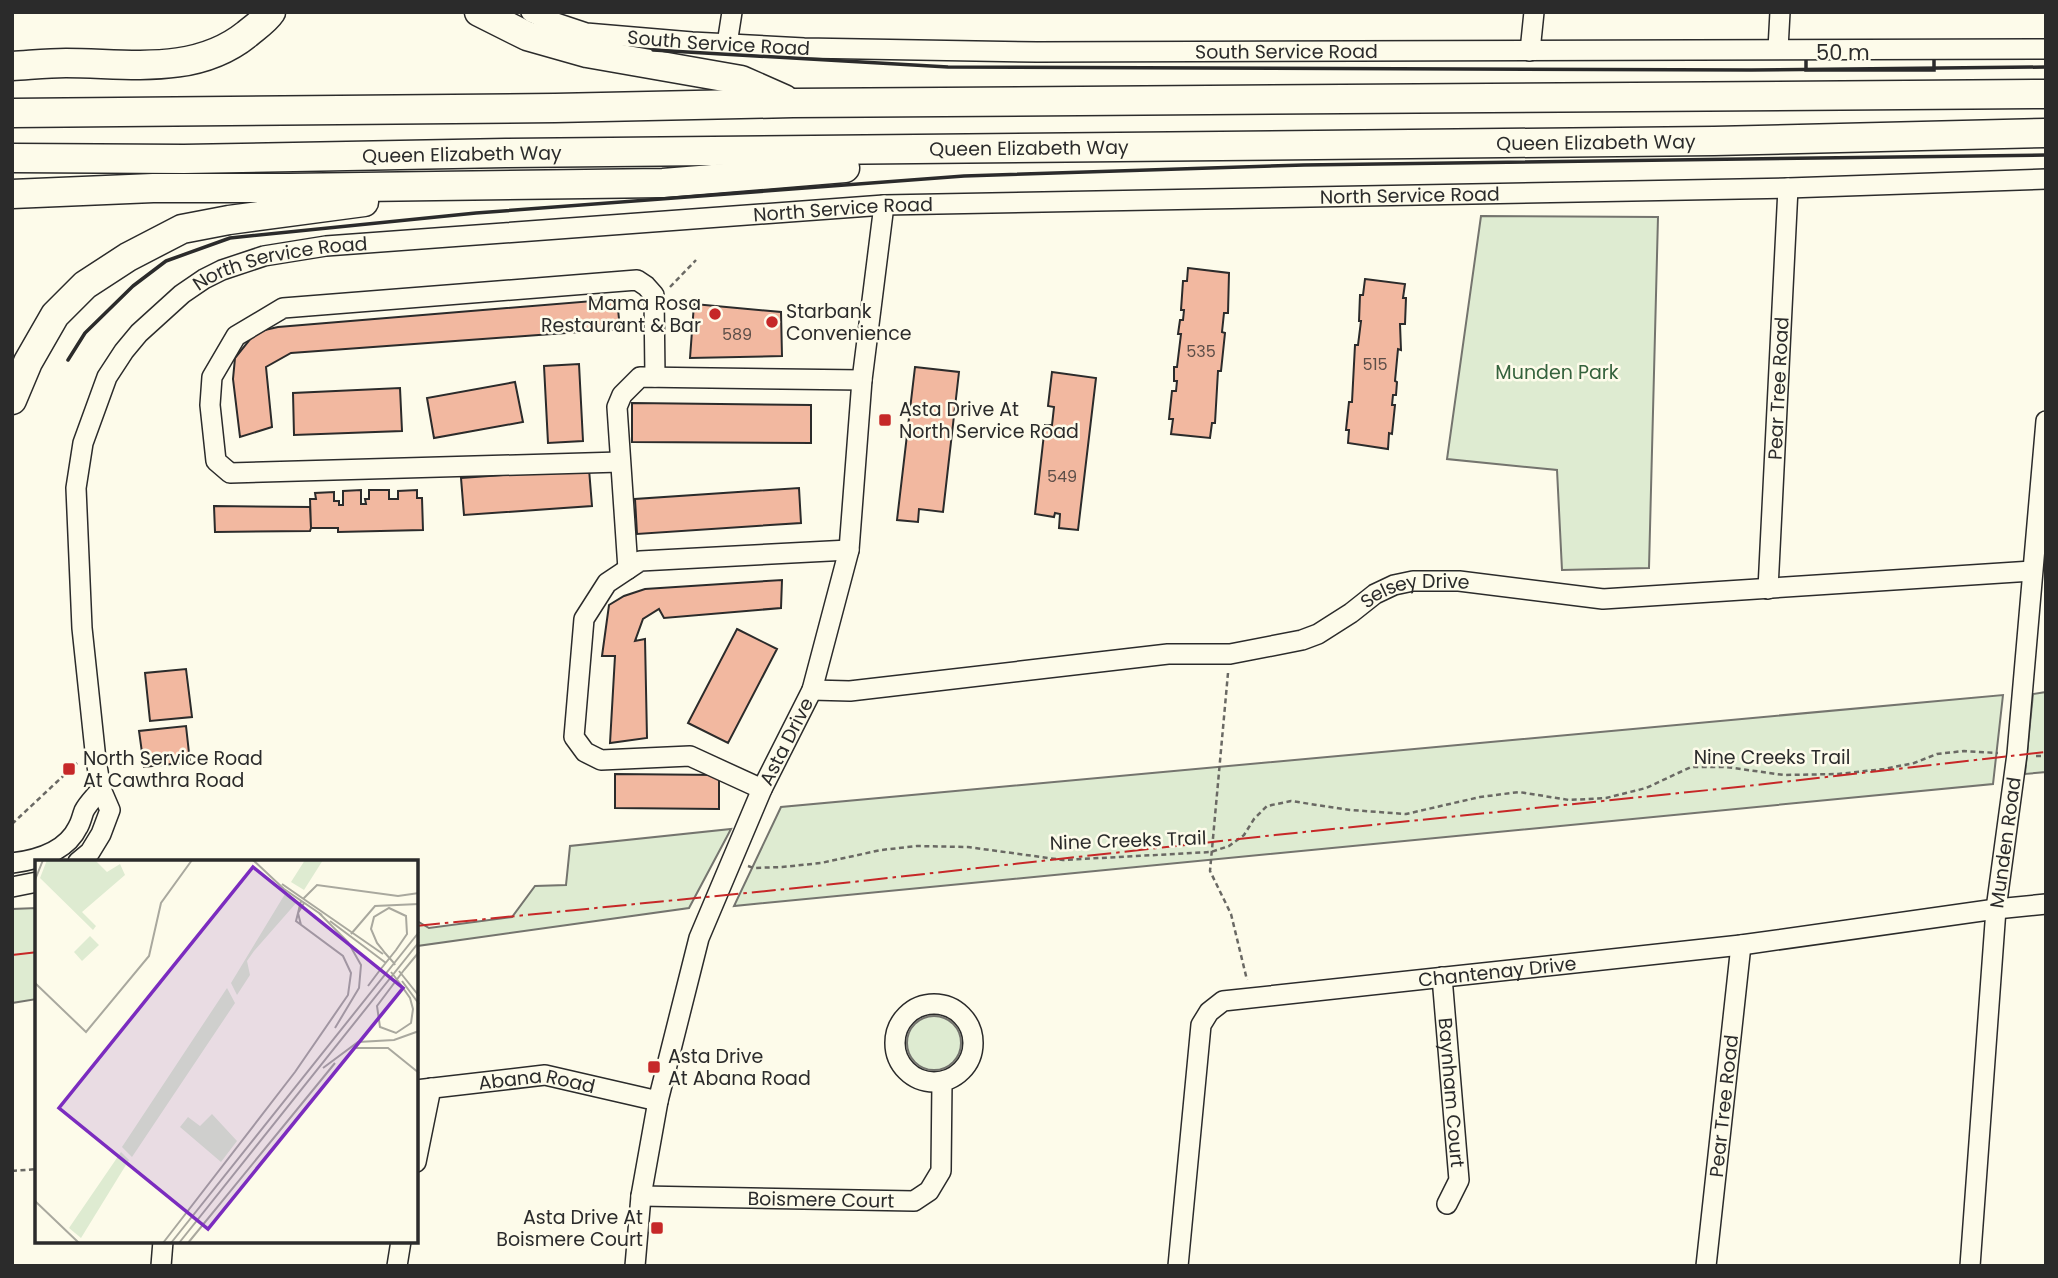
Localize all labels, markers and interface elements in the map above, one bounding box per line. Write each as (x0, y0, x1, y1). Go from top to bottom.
street label: South Service Road (626, 24, 811, 62)
scale bar (1806, 28, 1934, 72)
street label: South Service Road (1195, 38, 1378, 66)
text: 50 m (1816, 38, 1870, 67)
street label: Queen Elizabeth Way (1496, 128, 1696, 157)
street label: Queen Elizabeth Way (929, 134, 1129, 163)
street label: Queen Elizabeth Way (362, 139, 562, 170)
street label: North Service Road (1320, 180, 1500, 211)
street label: North Service Road (752, 191, 933, 229)
street label: North Service Road (187, 230, 368, 297)
place label: Mama Rosa Restaurant & Bar (541, 290, 701, 339)
place label: Starbank Convenience (786, 298, 912, 347)
marker: Mama Rosa Restaurant & Bar (707, 306, 723, 322)
marker: Starbank Convenience (764, 314, 780, 330)
street label: Pear Tree Road (1761, 316, 1796, 461)
house number: 589 (722, 323, 752, 346)
house number: 535 (1186, 340, 1216, 363)
house number: 515 (1362, 353, 1388, 376)
park label: Munden Park (1495, 359, 1619, 386)
place label: Asta Drive At North Service Road (899, 396, 1079, 445)
marker: Asta Drive At North Service Road (877, 412, 893, 428)
house number: 549 (1047, 465, 1077, 488)
street label: Selsey Drive (1355, 567, 1471, 615)
street label: Asta Drive (753, 693, 820, 790)
street label: Nine Creeks Trail (1694, 744, 1850, 771)
place label: North Service Road At Cawthra Road (83, 745, 263, 794)
marker: North Service Road At Cawthra Road (61, 761, 77, 777)
street label: Munden Road (1983, 775, 2028, 910)
street label: Nine Creeks Trail (1049, 824, 1207, 857)
inset map (35, 860, 418, 1243)
street label: Chantenay Drive (1417, 950, 1578, 994)
street label: Baynham Court (1431, 1017, 1471, 1169)
street label: Pear Tree Road (1703, 1033, 1745, 1179)
place label: Asta Drive At Abana Road (668, 1043, 811, 1092)
marker: Asta Drive At Abana Road (646, 1059, 662, 1075)
street label: Abana Road (477, 1062, 598, 1100)
street label: Boismere Court (747, 1185, 895, 1215)
place label: Asta Drive At Boismere Court (496, 1204, 643, 1253)
marker: Asta Drive At Boismere Court (649, 1220, 665, 1236)

